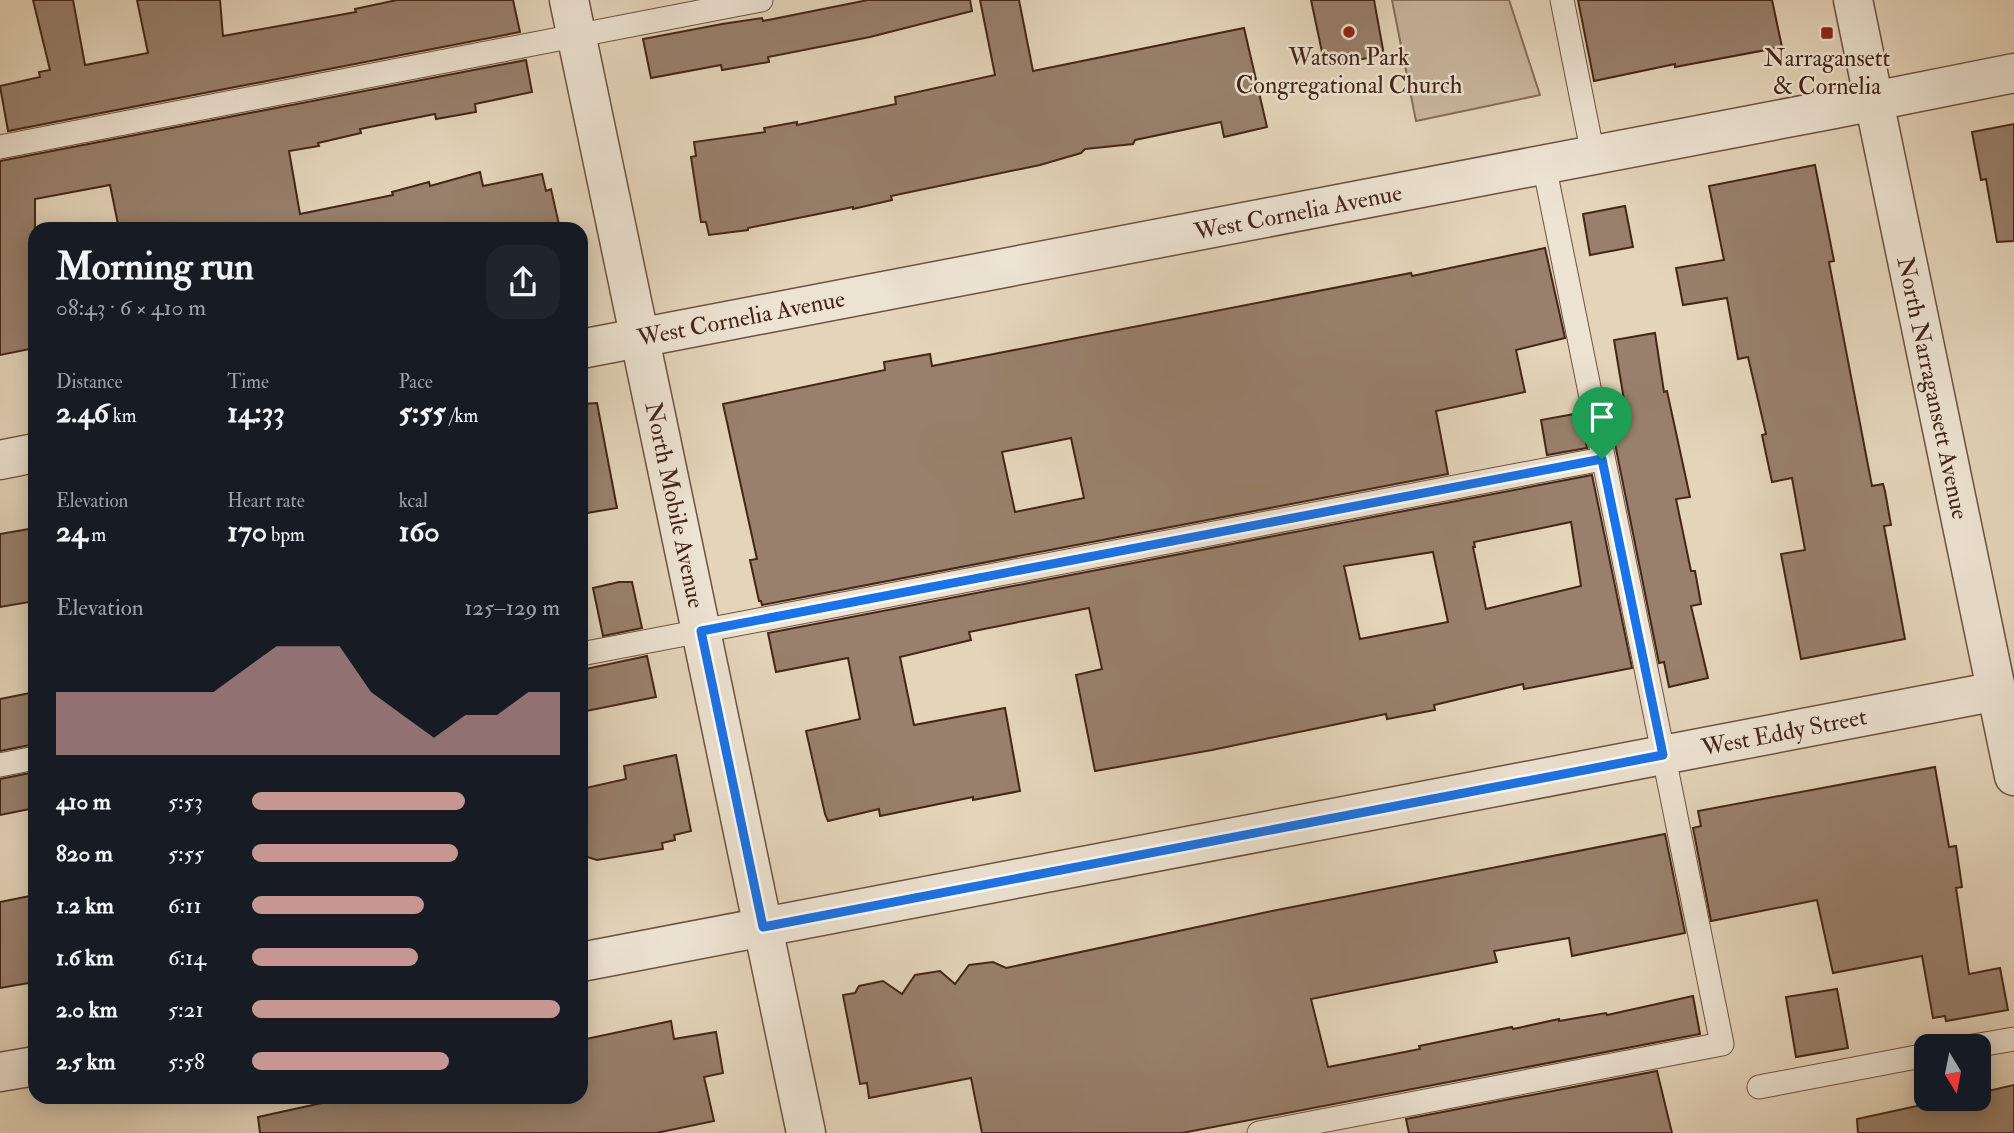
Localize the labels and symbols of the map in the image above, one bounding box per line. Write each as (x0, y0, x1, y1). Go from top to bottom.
marker: Watson Park Congregational Church (1341, 24, 1357, 40)
marker: Narragansett & Cornelia (1819, 25, 1835, 41)
place label: Watson Park Congregational Church (1236, 42, 1463, 101)
place label: Narragansett & Cornelia (1764, 43, 1890, 102)
street label: West Cornelia Avenue (1191, 177, 1405, 248)
street label: North Narragansett Avenue (1890, 254, 1976, 522)
street label: West Cornelia Avenue (634, 283, 848, 354)
pin (1572, 387, 1632, 459)
street label: North Mobile Avenue (638, 399, 711, 611)
street label: West Eddy Street (1698, 701, 1870, 764)
north arrow (1914, 1034, 1992, 1111)

